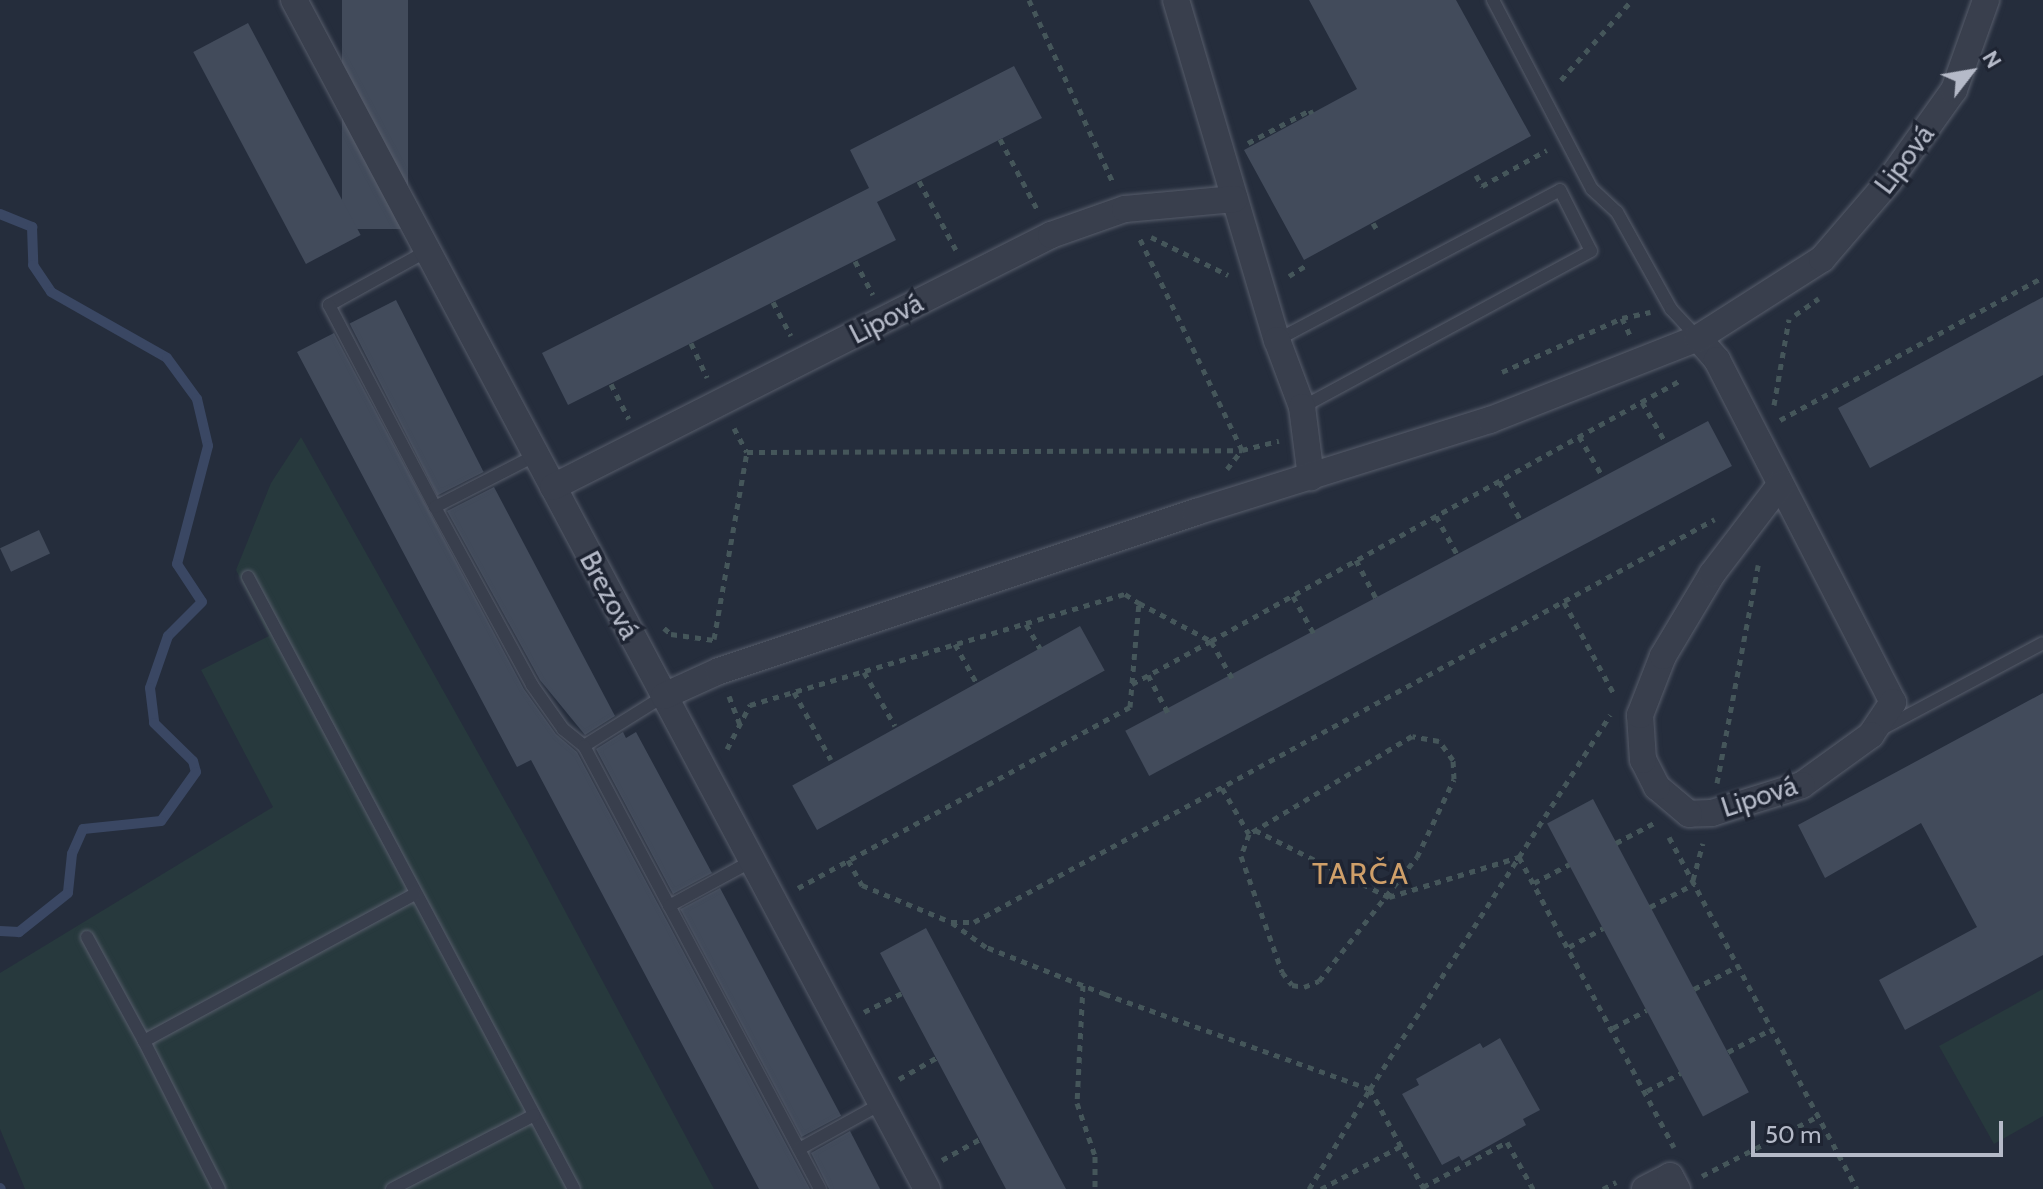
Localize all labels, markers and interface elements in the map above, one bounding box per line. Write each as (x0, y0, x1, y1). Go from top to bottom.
north arrow (1931, 32, 2011, 112)
text: N (1976, 46, 2008, 73)
street label: Lipová (1867, 118, 1941, 200)
street label: Lipová (844, 285, 928, 351)
street label: Brezová (573, 545, 647, 645)
street label: Lipová (1717, 768, 1801, 824)
district label: TARČA (1312, 856, 1410, 892)
scale bar (1755, 1105, 2007, 1155)
text: 50 m (1765, 1120, 1821, 1149)

